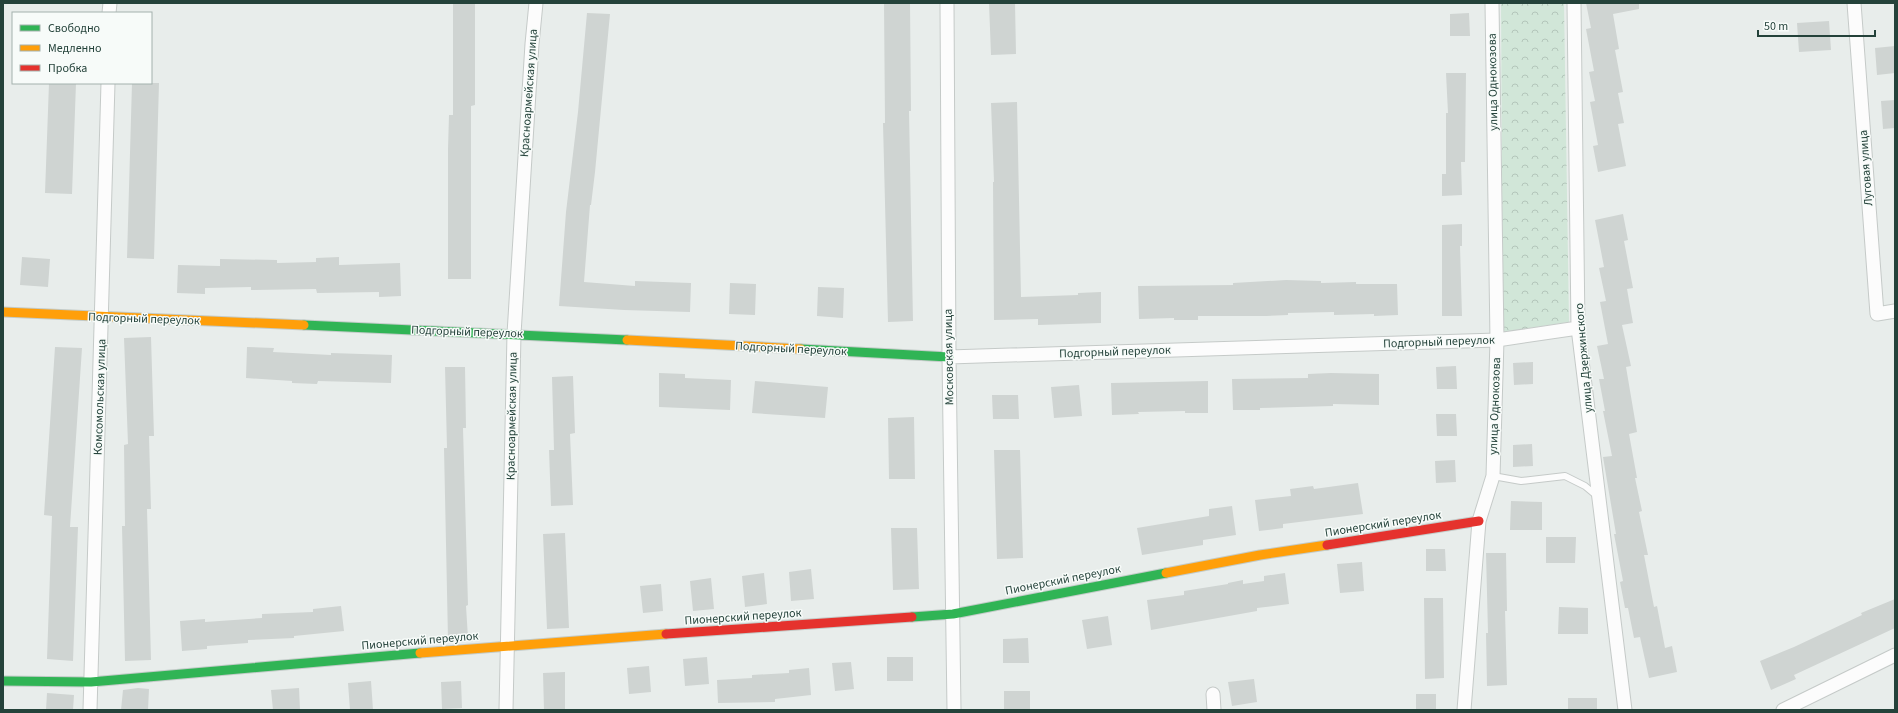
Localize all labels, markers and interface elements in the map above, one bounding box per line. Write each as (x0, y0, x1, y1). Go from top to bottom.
legend (12, 12, 152, 84)
scale bar (1758, 12, 1875, 38)
text: 50 m (1764, 18, 1788, 35)
text: Свободно (48, 20, 100, 37)
street label: Красноармейская улица (516, 28, 542, 158)
street label: улица Однокозова (1484, 33, 1502, 131)
text: Медленно (48, 40, 102, 57)
text: Пробка (48, 60, 87, 77)
street label: Луговая улица (1855, 129, 1877, 207)
street label: улица Дзержинского (1571, 302, 1597, 414)
street label: Подгорный переулок (88, 309, 200, 329)
street label: Московская улица (940, 309, 958, 405)
street label: Подгорный переулок (411, 322, 523, 342)
street label: Подгорный переулок (1383, 332, 1495, 352)
street label: Подгорный переулок (735, 338, 847, 360)
street label: Комсомольская улица (89, 339, 111, 455)
street label: Подгорный переулок (1059, 342, 1171, 362)
street label: Красноармейская улица (502, 352, 522, 480)
street label: улица Однокозова (1485, 357, 1505, 455)
street label: Пионерский переулок (1324, 506, 1442, 542)
street label: Пионерский переулок (1004, 560, 1122, 600)
street label: Пионерский переулок (684, 604, 802, 630)
street label: Пионерский переулок (361, 627, 479, 655)

